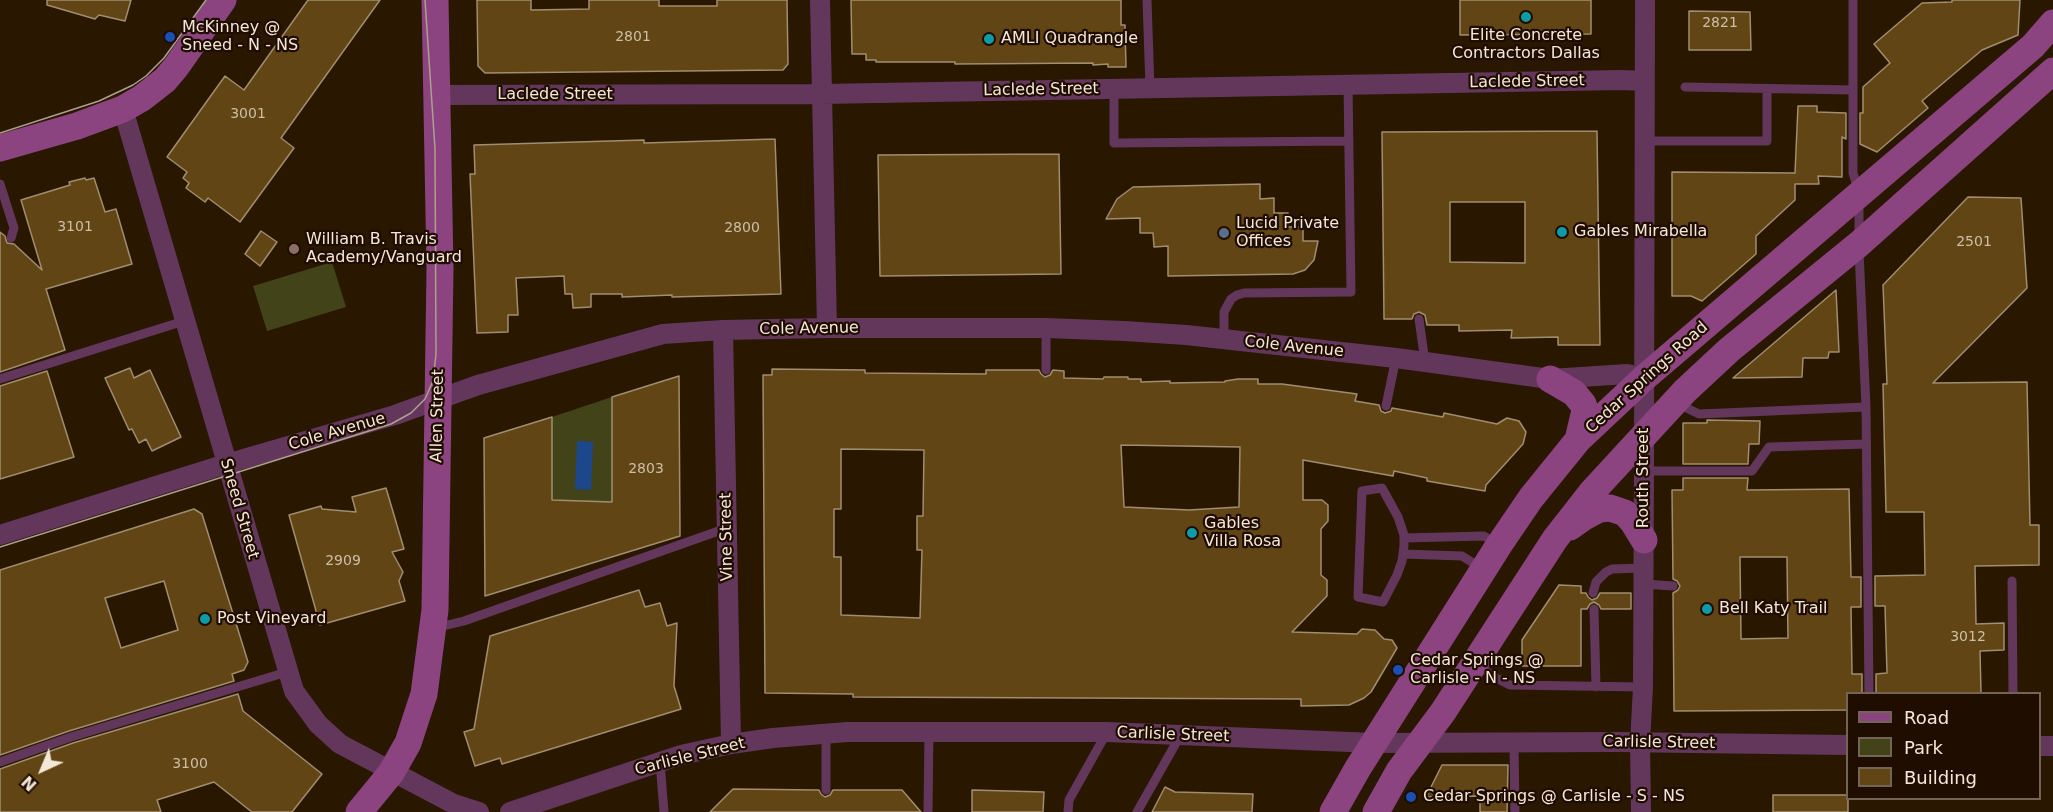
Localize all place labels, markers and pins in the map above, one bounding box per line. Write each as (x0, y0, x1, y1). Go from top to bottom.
marker: Elite Concrete Contractors Dallas (1519, 10, 1533, 24)
place label: McKinney @ Sneed - N - NS (182, 18, 298, 56)
place label: Elite Concrete Contractors Dallas (1452, 26, 1600, 64)
place label: AMLI Quadrangle (1001, 29, 1138, 49)
marker: McKinney @ Sneed - N - NS (163, 30, 177, 44)
marker: AMLI Quadrangle (982, 32, 996, 46)
place label: Lucid Private Offices (1236, 214, 1339, 252)
place label: Gables Mirabella (1574, 222, 1707, 242)
marker: Gables Mirabella (1555, 225, 1569, 239)
marker: Lucid Private Offices (1217, 226, 1231, 240)
place label: William B. Travis Academy/Vanguard (306, 230, 462, 268)
marker: William B. Travis Academy/Vanguard (287, 242, 301, 256)
place label: Gables Villa Rosa (1204, 514, 1281, 552)
marker: Gables Villa Rosa (1185, 526, 1199, 540)
place label: Bell Katy Trail (1719, 599, 1827, 619)
marker: Bell Katy Trail (1700, 602, 1714, 616)
place label: Post Vineyard (217, 609, 326, 629)
marker: Post Vineyard (198, 612, 212, 626)
place label: Cedar Springs @ Carlisle - N - NS (1410, 651, 1544, 689)
marker: Cedar Springs @ Carlisle - N - NS (1391, 663, 1405, 677)
place label: Cedar Springs @ Carlisle - S - NS (1423, 787, 1685, 807)
marker: Cedar Springs @ Carlisle - S - NS (1404, 790, 1418, 804)

